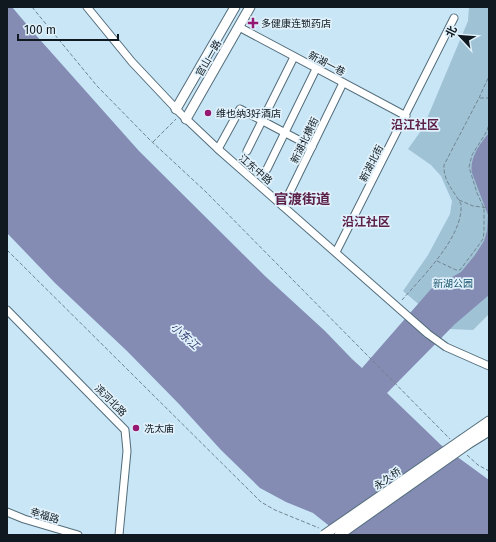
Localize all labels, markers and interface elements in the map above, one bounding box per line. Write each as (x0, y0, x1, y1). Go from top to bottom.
scale bar (18, 16, 118, 42)
north arrow (440, 16, 480, 56)
marker: 多健康连锁药店 (248, 18, 258, 28)
place label: 多健康连锁药店 (261, 18, 331, 30)
text: 100 m (24, 23, 56, 37)
text: 北 (443, 24, 460, 40)
street label: 官山一路 (194, 38, 224, 79)
street label: 新湖一巷 (306, 49, 347, 79)
marker: 维也纳3好酒店 (203, 108, 213, 118)
place label: 维也纳3好酒店 (216, 108, 281, 120)
street label: 新湖北横街 (289, 115, 321, 166)
district label: 沿江社区 (391, 118, 439, 132)
street label: 新湖北街 (357, 143, 386, 184)
street label: 江东中路 (236, 152, 274, 187)
district label: 官渡街道 (274, 191, 330, 208)
district label: 沿江社区 (342, 215, 390, 229)
park label: 新湖公园 (433, 278, 473, 290)
water label: 小东江 (168, 321, 202, 353)
street label: 滨河北路 (92, 382, 129, 419)
marker: 冼太庙 (131, 423, 141, 433)
place label: 冼太庙 (144, 423, 174, 435)
street label: 永久桥 (372, 465, 403, 492)
street label: 幸福路 (29, 506, 61, 526)

